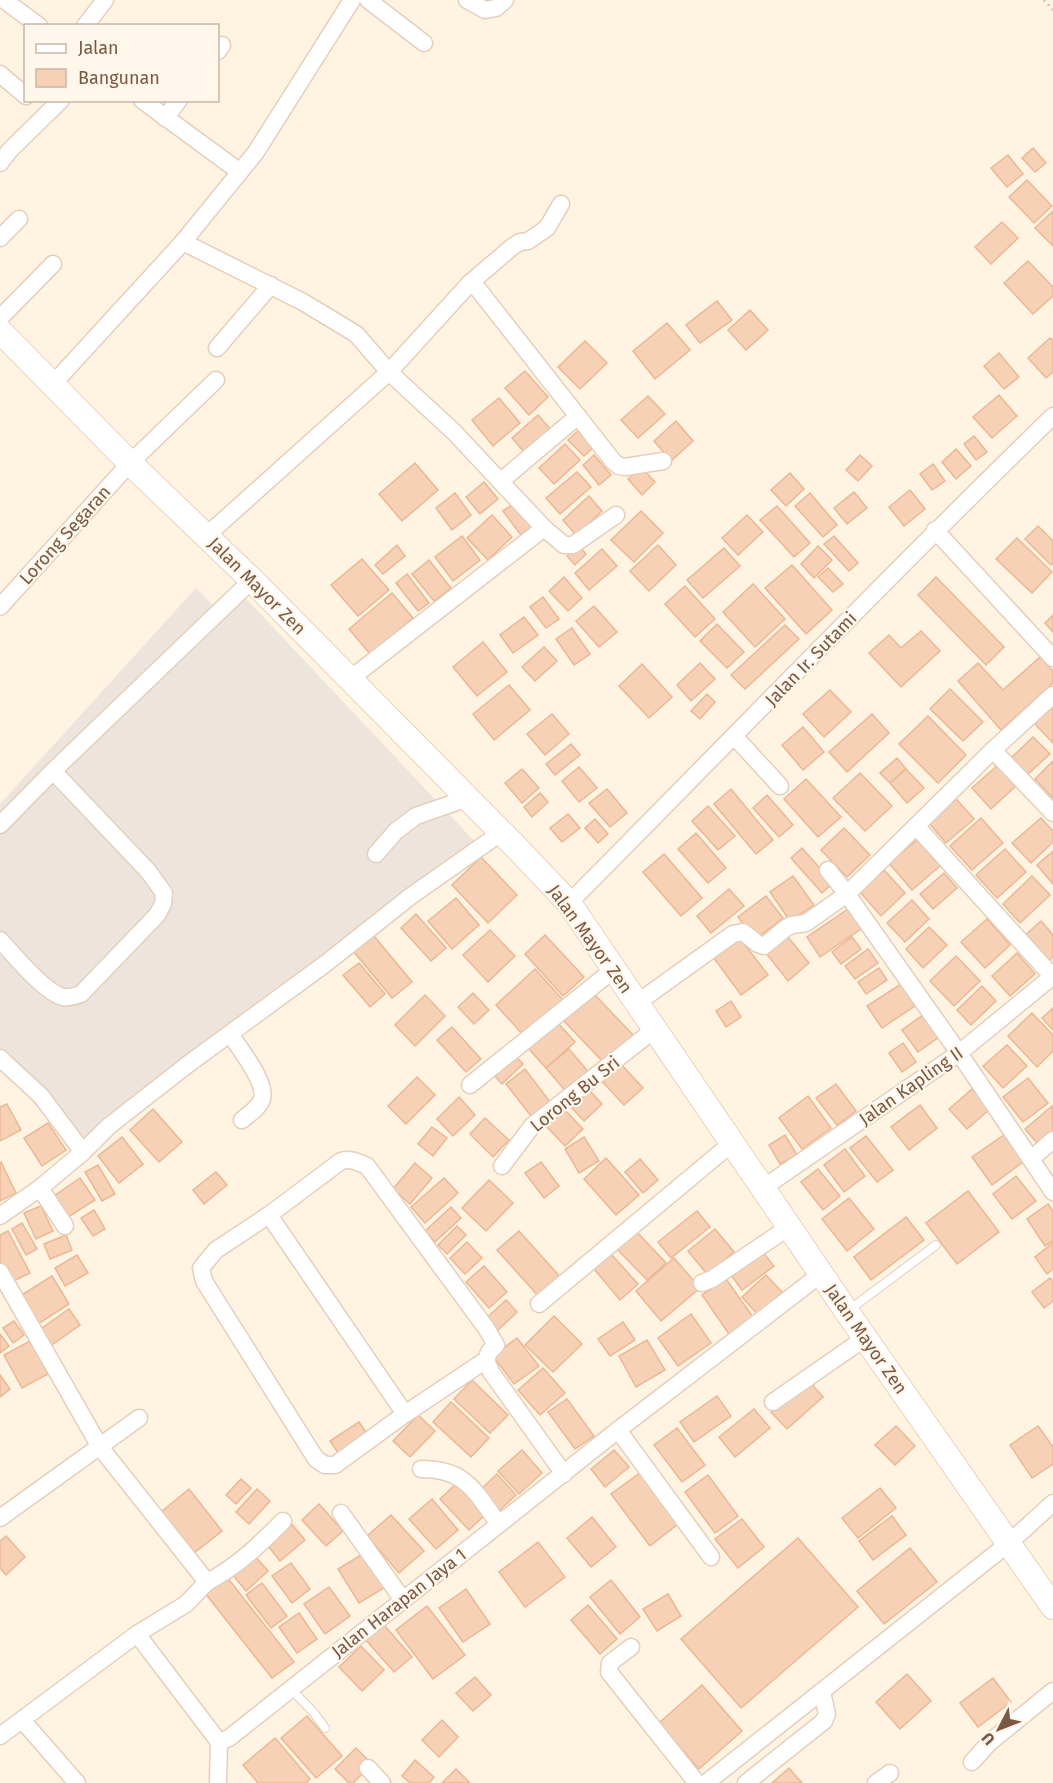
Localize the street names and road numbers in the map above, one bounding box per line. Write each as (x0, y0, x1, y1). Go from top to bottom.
street label: Lorong Segaran (15, 481, 115, 589)
street label: Jalan Mayor Zen (204, 533, 310, 639)
street label: Jalan Ir. Sutami (761, 607, 861, 711)
street label: Jalan Mayor Zen (543, 880, 637, 998)
street label: Jalan Kapling II (855, 1042, 967, 1130)
street label: Lorong Bu Sri (526, 1051, 624, 1137)
street label: Jalan Mayor Zen (820, 1280, 912, 1398)
street label: Jalan Harapan Jaya 1 (327, 1544, 471, 1662)

